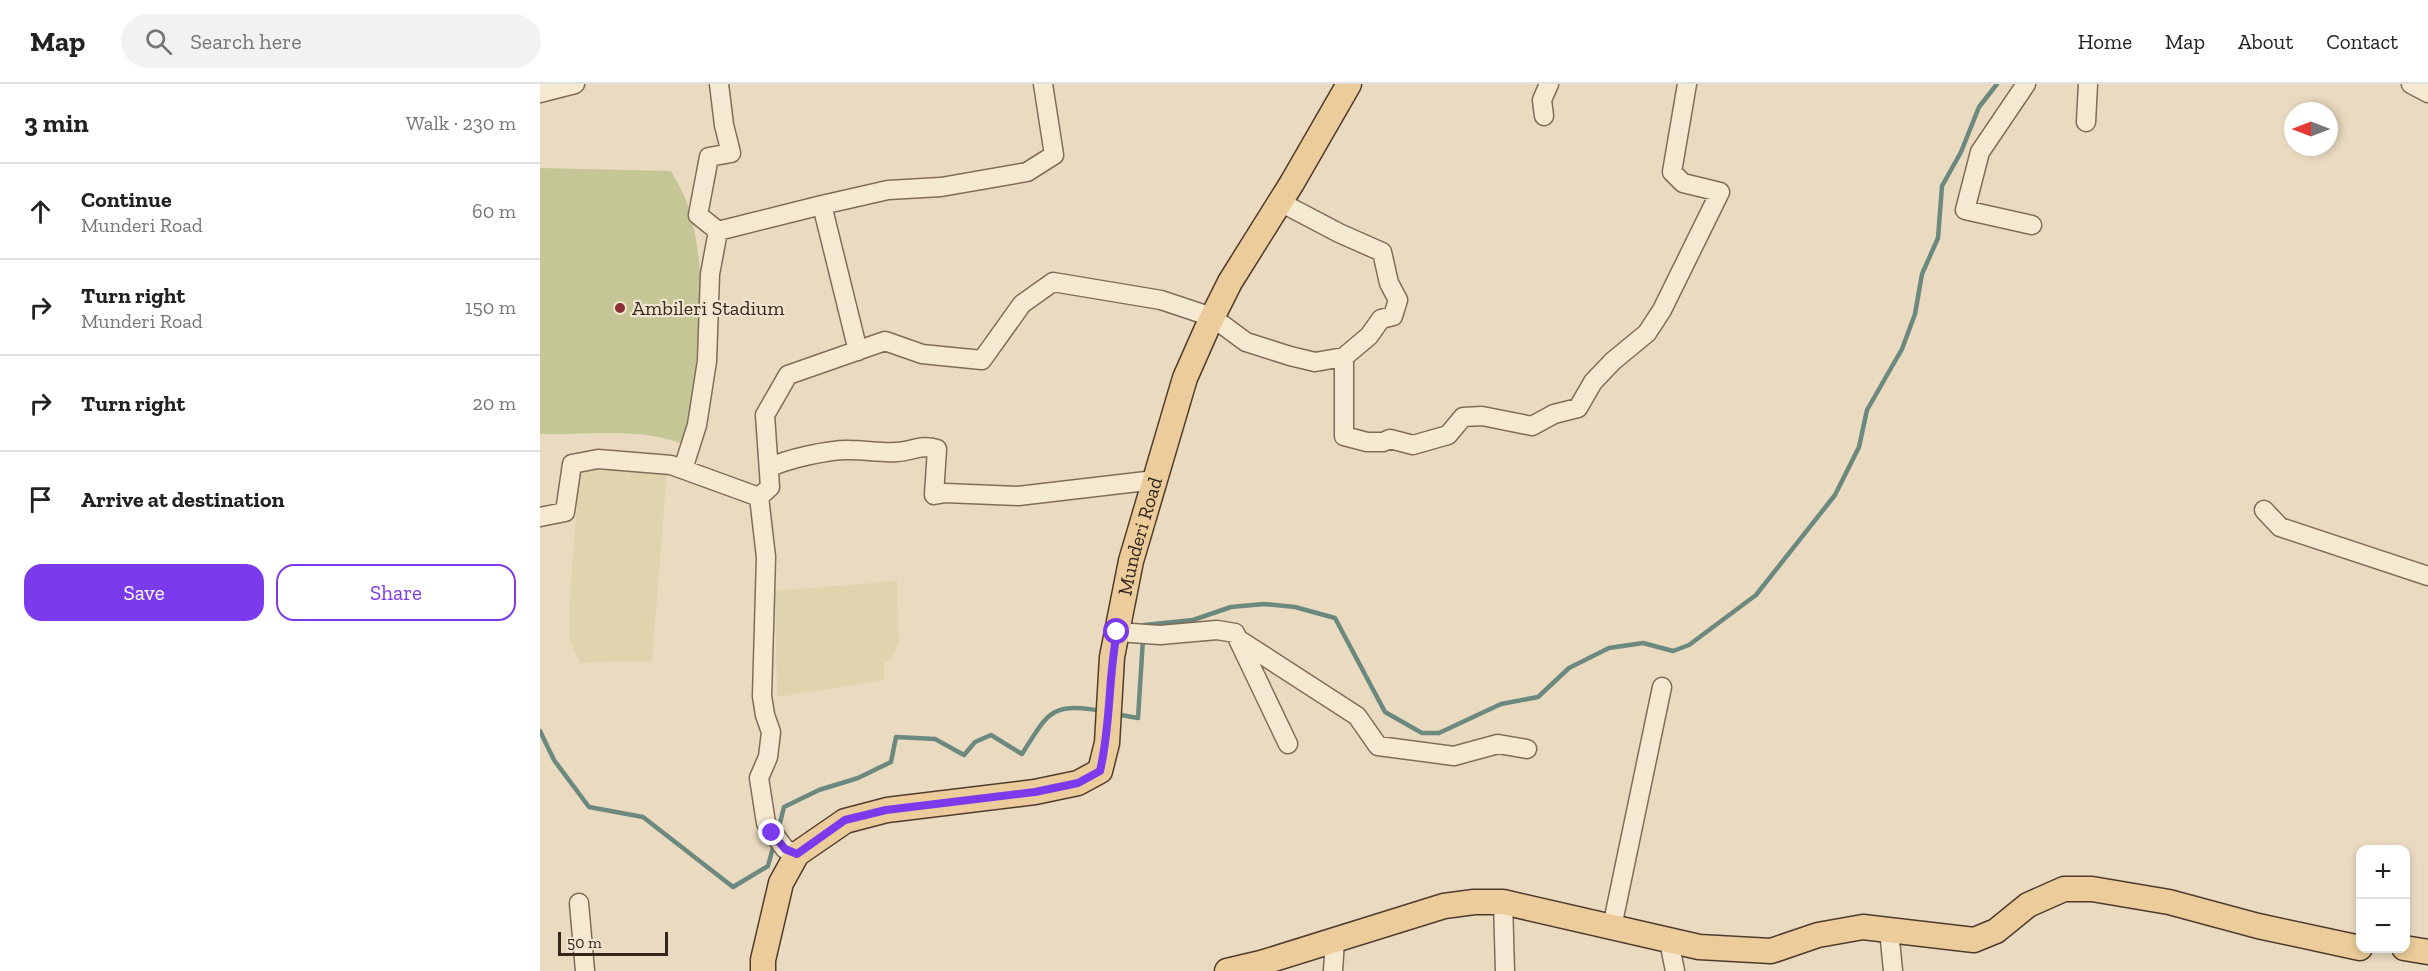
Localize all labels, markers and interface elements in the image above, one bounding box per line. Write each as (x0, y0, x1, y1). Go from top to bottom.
search box (121, 14, 541, 68)
text: Map (30, 25, 85, 58)
icon: search (142, 25, 175, 58)
text: Search here (190, 28, 302, 55)
text: Home (2078, 29, 2132, 54)
text: Map (2165, 29, 2205, 54)
text: About (2238, 29, 2293, 54)
text: Contact (2326, 29, 2398, 54)
north arrow (2284, 102, 2338, 156)
text: 3 min (24, 107, 89, 139)
text: Walk · 230 m (406, 111, 516, 135)
text: Continue (81, 186, 172, 213)
icon: ahead (24, 195, 57, 228)
text: 60 m (472, 199, 516, 223)
text: Munderi Road (81, 213, 203, 237)
text: Turn right (81, 282, 185, 309)
icon: right (24, 291, 57, 324)
text: 150 m (465, 295, 516, 319)
place label: Ambileri Stadium (632, 296, 785, 320)
marker: Ambileri Stadium (613, 301, 627, 315)
text: Munderi Road (81, 309, 203, 333)
icon: right (24, 387, 57, 420)
text: Turn right (81, 390, 185, 417)
text: 20 m (472, 391, 516, 415)
street label: Munderi Road (1112, 474, 1167, 597)
icon: arrive (24, 483, 57, 516)
text: Arrive at destination (81, 486, 284, 513)
button: Save (24, 564, 264, 621)
button: Share (276, 564, 516, 621)
route start (1103, 618, 1129, 644)
route end (758, 819, 784, 845)
map controls (2356, 845, 2410, 953)
button: + (2356, 845, 2410, 899)
button: − (2356, 899, 2410, 953)
scale bar (558, 929, 668, 956)
text: 50 m (567, 933, 602, 952)

